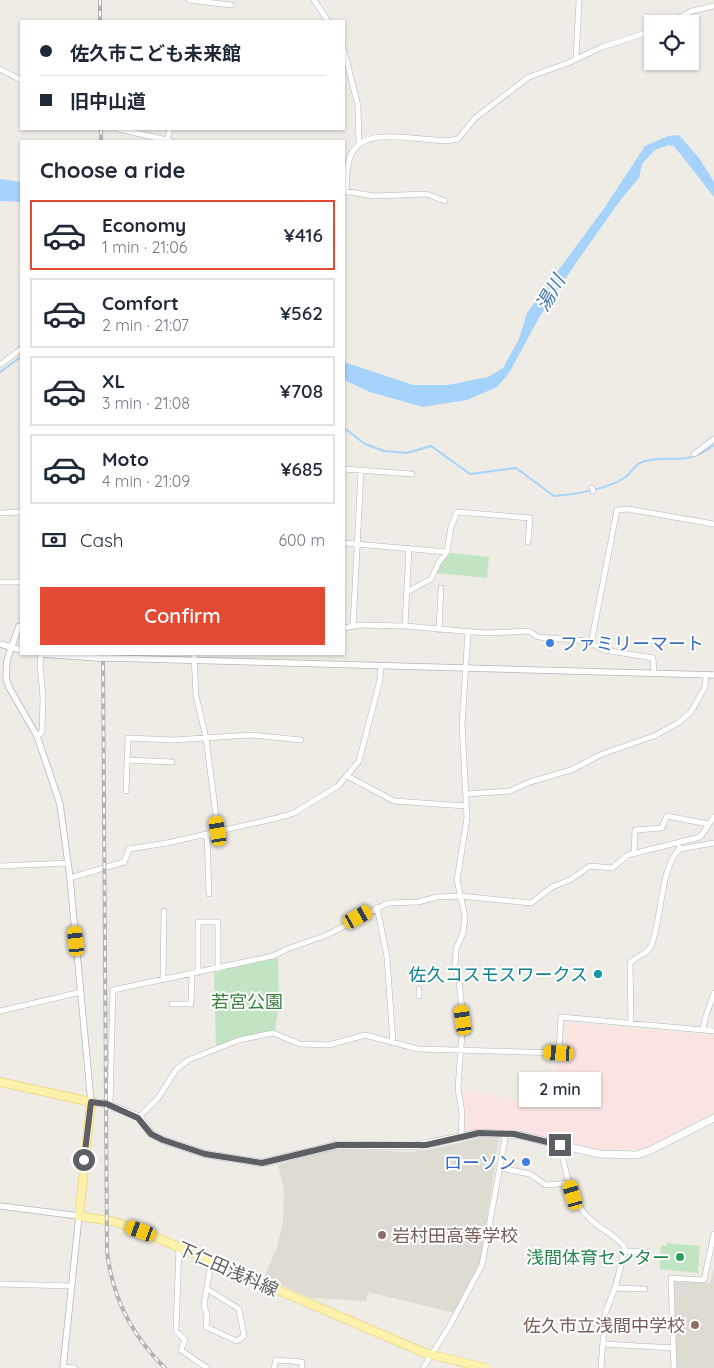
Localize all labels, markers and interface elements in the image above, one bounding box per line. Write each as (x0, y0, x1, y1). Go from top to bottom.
map controls (644, 15, 699, 70)
button: locate (644, 15, 699, 70)
text: 佐久市こども未来館 (70, 41, 241, 65)
text: 旧中山道 (70, 89, 146, 113)
text: Choose a ride (40, 156, 185, 184)
icon: car (42, 213, 87, 258)
text: Economy (102, 213, 186, 237)
text: ¥416 (284, 223, 323, 247)
text: 1 min · 21:06 (102, 237, 187, 257)
water label: 湯川 (530, 269, 571, 315)
icon: car (42, 291, 87, 336)
text: Comfort (102, 291, 179, 315)
text: ¥562 (280, 301, 323, 325)
text: 2 min · 21:07 (102, 315, 189, 335)
icon: car (42, 369, 87, 414)
text: XL (102, 369, 125, 393)
text: ¥708 (280, 379, 323, 403)
text: 3 min · 21:08 (102, 393, 190, 413)
icon: car (42, 447, 87, 492)
text: Moto (102, 447, 149, 471)
text: ¥685 (280, 457, 323, 481)
text: 4 min · 21:09 (102, 471, 190, 491)
icon: cash (40, 526, 68, 554)
text: Cash (80, 528, 124, 552)
text: 600 m (278, 530, 325, 550)
button: Confirm (40, 587, 325, 645)
place label: ファミリーマート (560, 632, 704, 655)
marker: ファミリーマート (544, 637, 556, 649)
car (208, 815, 227, 847)
car (341, 903, 374, 931)
car (66, 925, 85, 957)
place label: 佐久コスモスワークス (409, 963, 588, 986)
marker: 佐久コスモスワークス (592, 968, 604, 980)
park label: 若宮公園 (211, 990, 283, 1013)
car (453, 1004, 472, 1036)
car (543, 1045, 574, 1061)
callout: 2 min (519, 1072, 601, 1108)
text: 2 min (539, 1079, 581, 1099)
route end (549, 1134, 571, 1156)
route start (73, 1149, 95, 1171)
place label: ローソン (444, 1151, 516, 1174)
marker: ローソン (520, 1156, 532, 1168)
car (561, 1179, 584, 1211)
car (124, 1219, 157, 1243)
place label: 岩村田高等学校 (392, 1224, 518, 1247)
marker: 岩村田高等学校 (376, 1229, 388, 1241)
street label: 下仁田浅科線 (174, 1237, 282, 1301)
place label: 浅間体育センター (526, 1246, 670, 1269)
marker: 浅間体育センター (674, 1251, 686, 1263)
place label: 佐久市立浅間中学校 (523, 1314, 685, 1337)
marker: 佐久市立浅間中学校 (689, 1319, 701, 1331)

